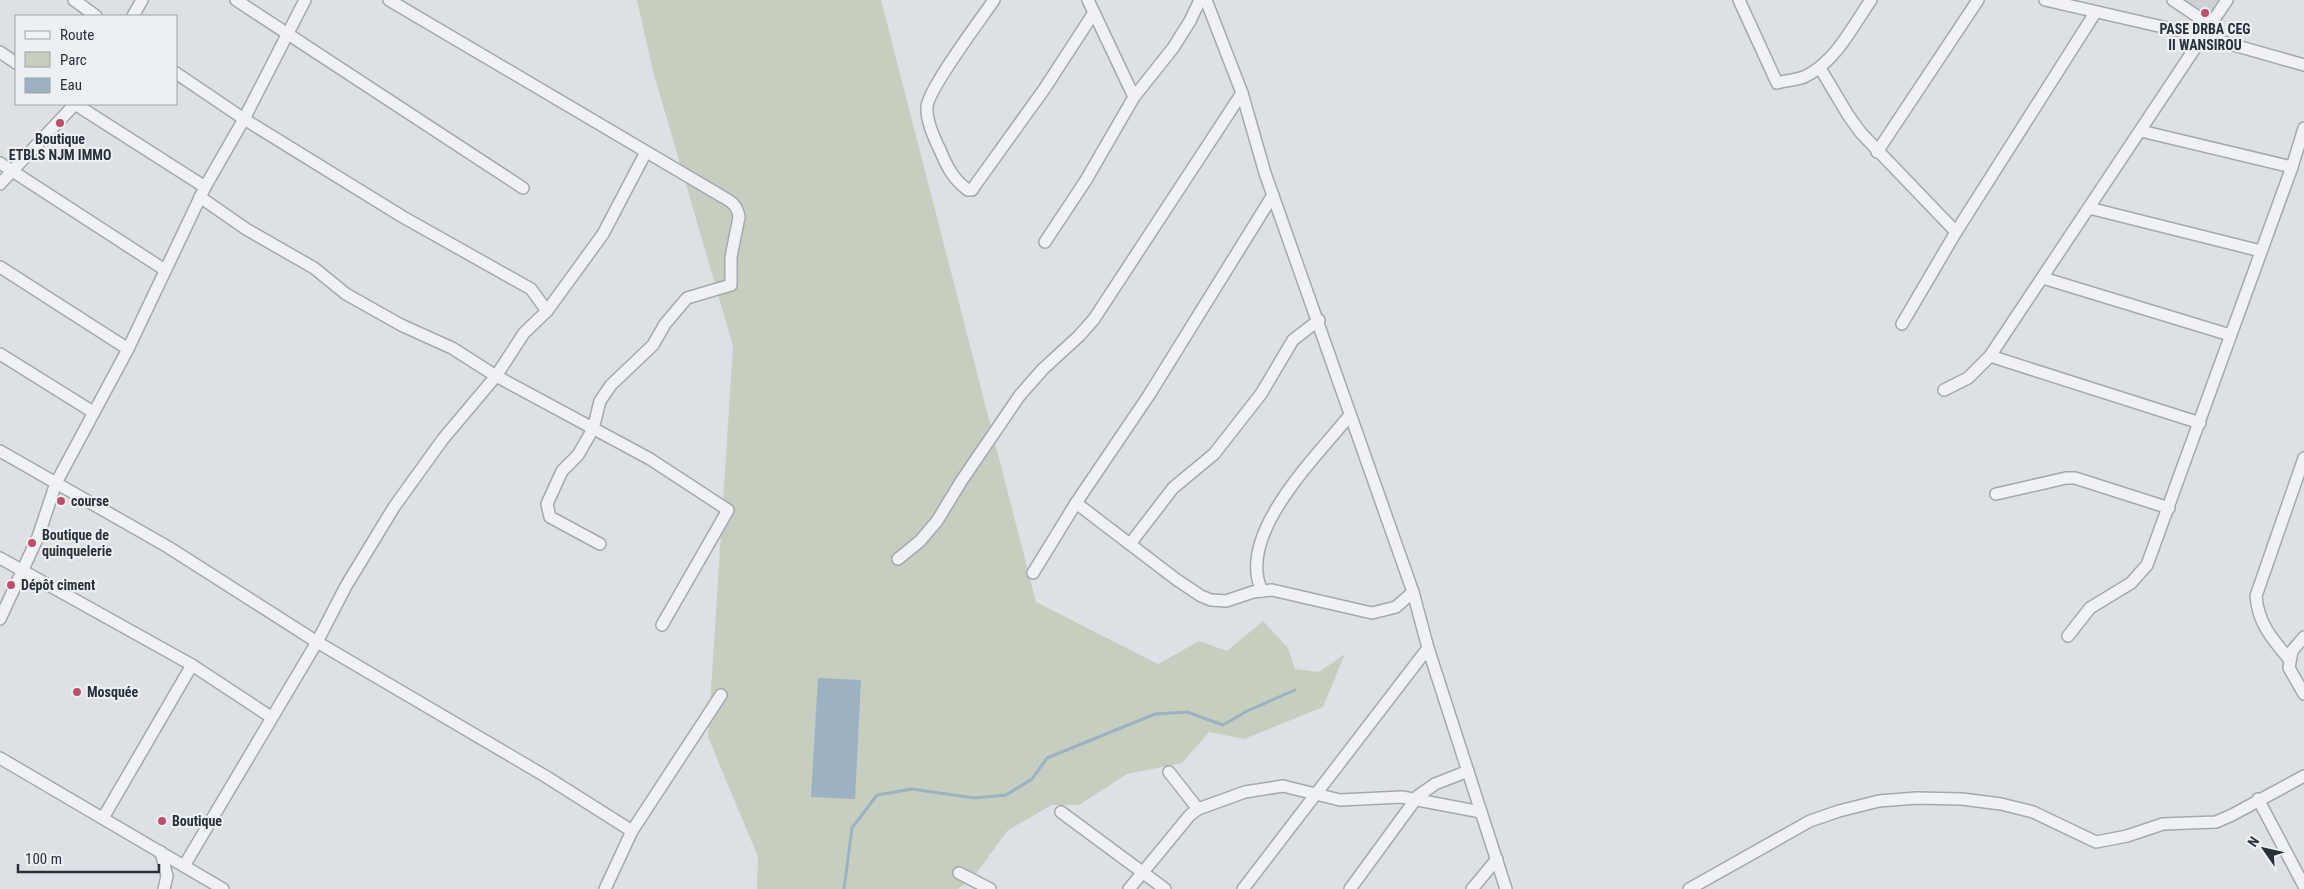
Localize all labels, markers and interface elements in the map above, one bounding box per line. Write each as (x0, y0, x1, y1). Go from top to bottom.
marker: PASE DRBA CEG II WANSIROU (2199, 7, 2211, 19)
legend (15, 15, 178, 105)
place label: PASE DRBA CEG II WANSIROU (2160, 21, 2250, 53)
text: Route (60, 26, 94, 44)
text: Parc (60, 51, 87, 69)
text: Eau (60, 76, 82, 94)
marker: Boutique ETBLS NJM IMMO (54, 117, 66, 129)
place label: Boutique ETBLS NJM IMMO (9, 131, 111, 163)
place label: course (71, 493, 109, 509)
marker: course (55, 495, 67, 507)
place label: Boutique de quinquelerie (42, 527, 112, 559)
marker: Boutique de quinquelerie (26, 537, 38, 549)
place label: Dépôt ciment (21, 577, 95, 593)
marker: Dépôt ciment (5, 579, 17, 591)
place label: Mosquée (87, 684, 138, 700)
marker: Mosquée (71, 686, 83, 698)
place label: Boutique (172, 813, 222, 829)
marker: Boutique (156, 815, 168, 827)
north arrow (2239, 824, 2289, 874)
text: N (2244, 834, 2262, 850)
scale bar (18, 842, 159, 874)
text: 100 m (25, 850, 62, 868)

